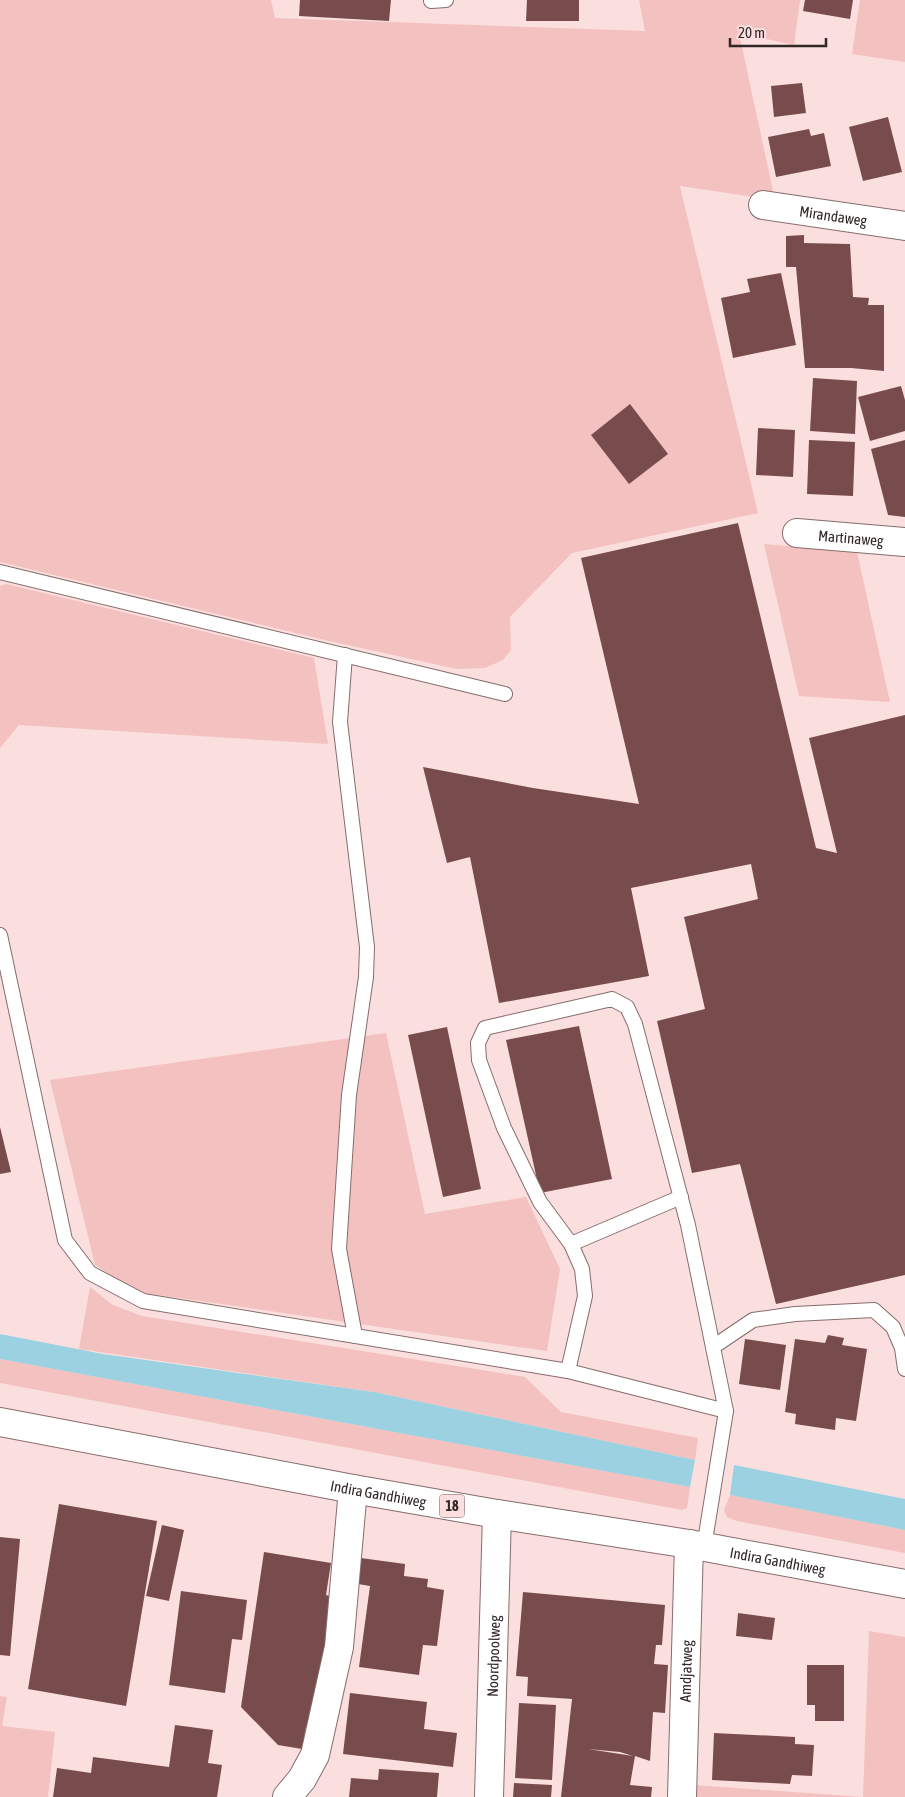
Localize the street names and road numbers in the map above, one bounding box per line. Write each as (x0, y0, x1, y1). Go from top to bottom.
street label: Mirandaweg (798, 202, 869, 229)
street label: Martinaweg (817, 526, 885, 549)
street label: Indira Gandhiweg (329, 1476, 428, 1510)
road number: 18 (440, 1494, 464, 1518)
street label: Indira Gandhiweg (728, 1543, 827, 1578)
street label: Noordpoolweg (483, 1614, 503, 1697)
street label: Amdjatweg (676, 1639, 695, 1702)

